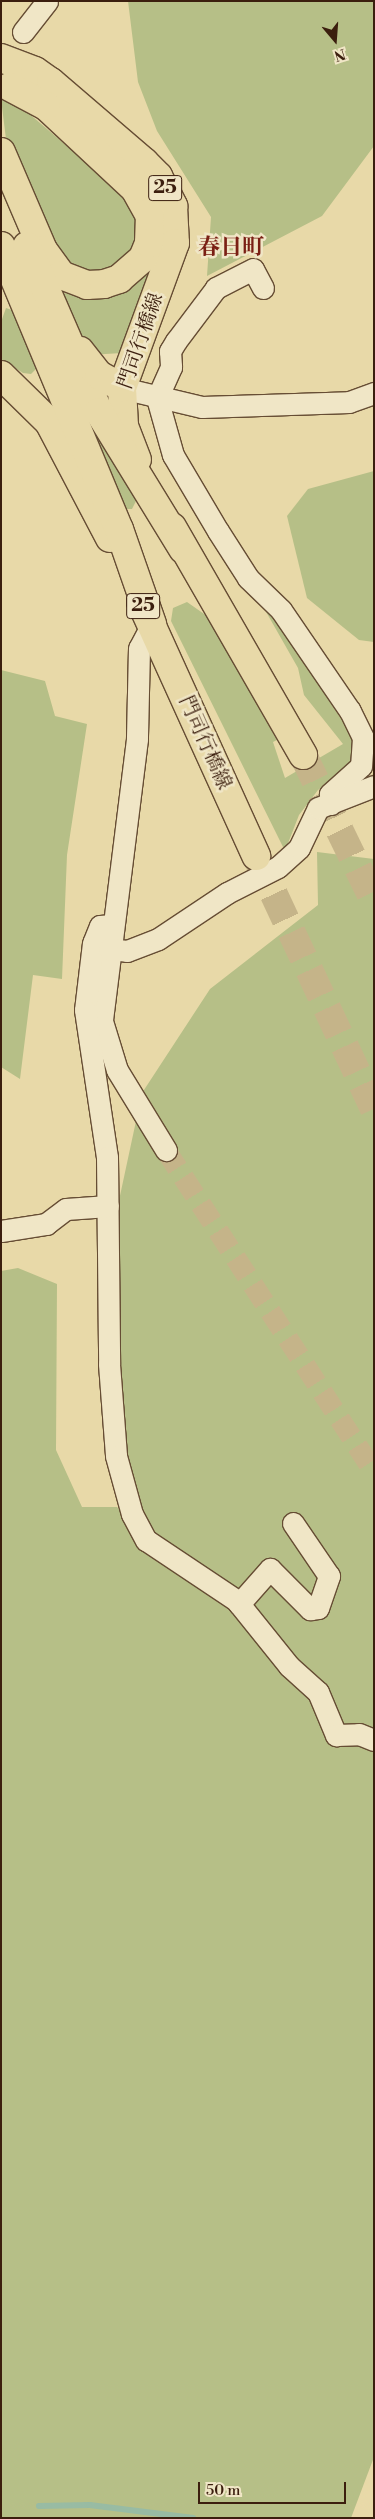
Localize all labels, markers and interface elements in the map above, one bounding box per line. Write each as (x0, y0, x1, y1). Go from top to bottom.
north arrow (310, 15, 360, 65)
text: N (332, 44, 348, 65)
road number: 25 (148, 172, 182, 204)
district label: 春日町 (198, 235, 264, 261)
street label: 門司行橋線 (113, 290, 169, 392)
road number: 25 (126, 590, 160, 622)
street label: 門司行橋線 (174, 692, 236, 794)
scale bar (200, 2472, 348, 2504)
text: 50 m (206, 2481, 240, 2500)

